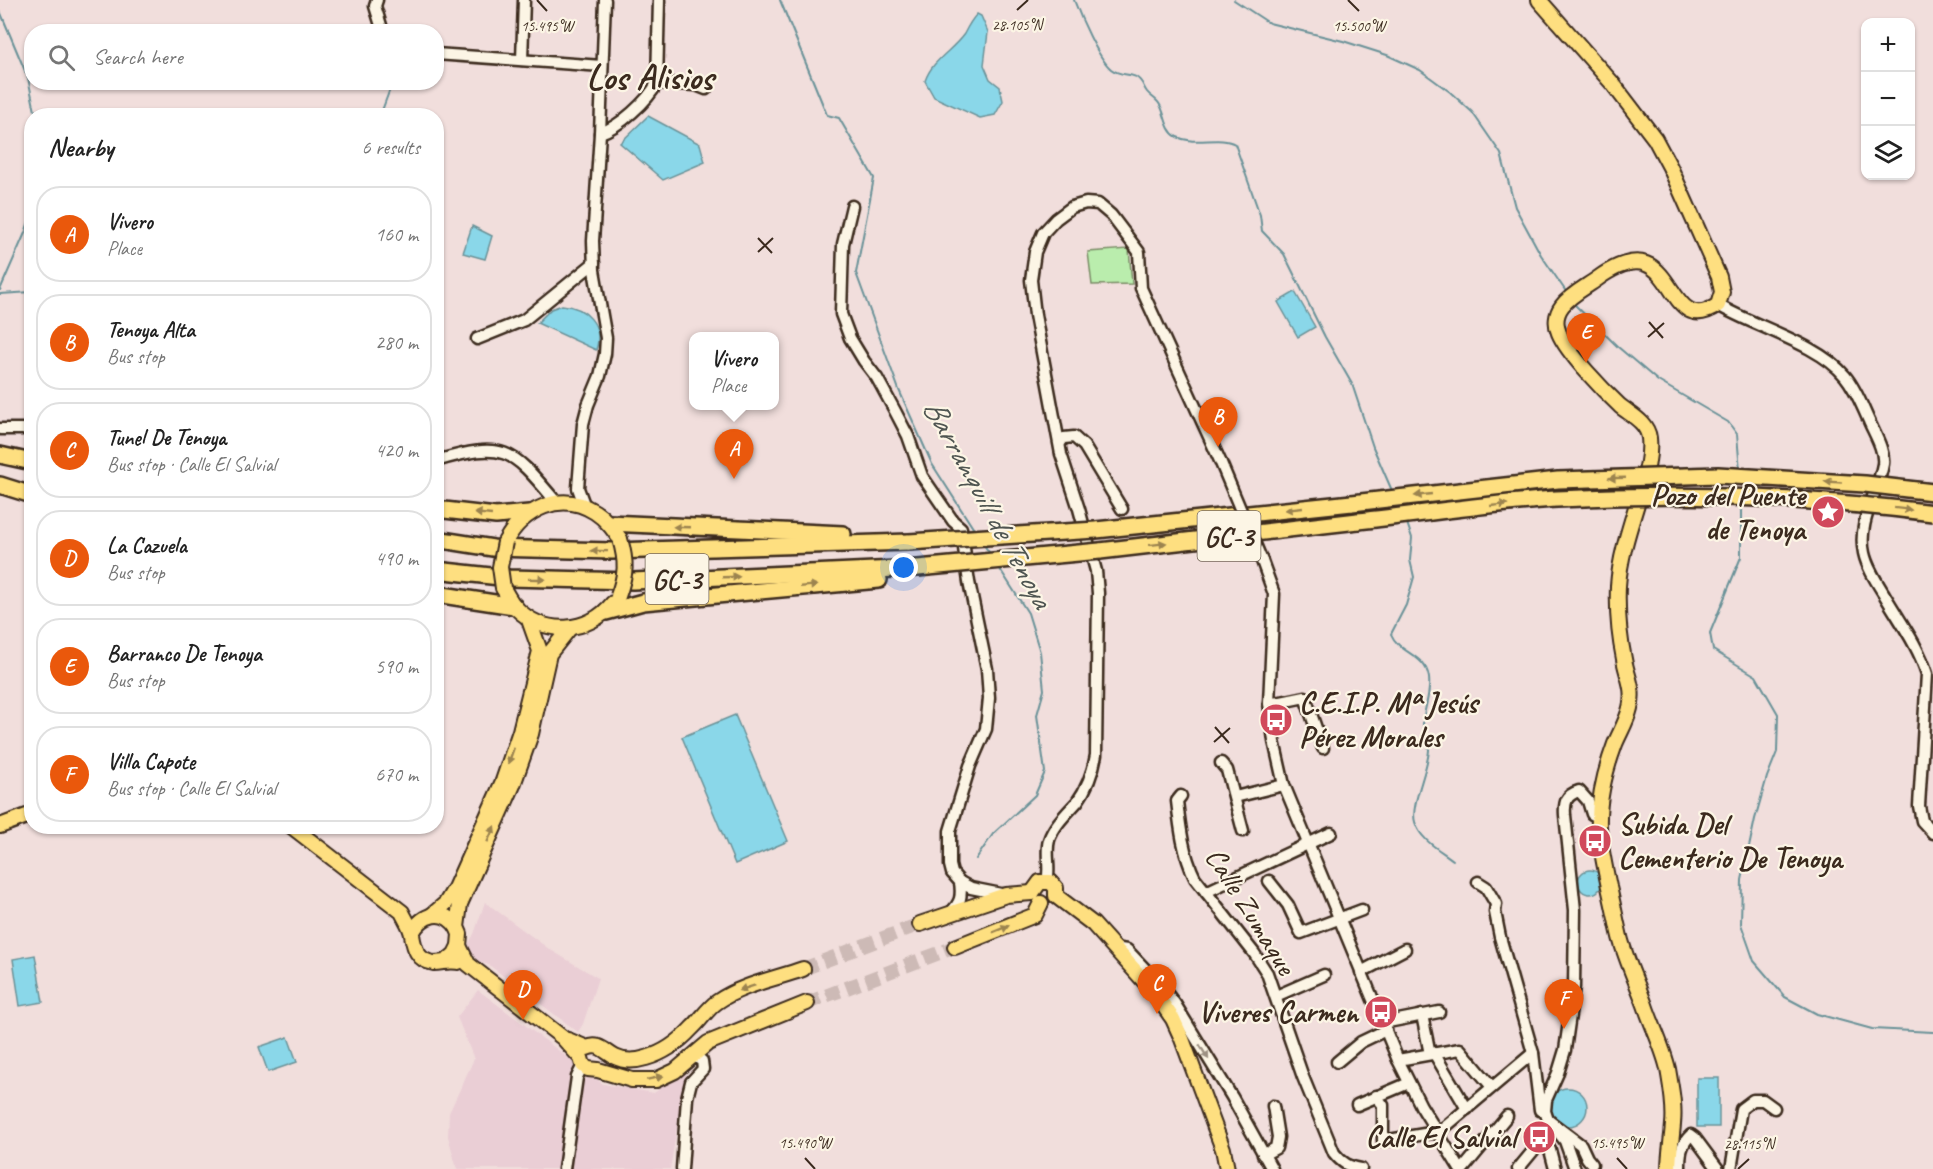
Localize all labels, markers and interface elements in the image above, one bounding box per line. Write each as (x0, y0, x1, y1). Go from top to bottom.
text: 28.105°N (992, 16, 1045, 35)
text: 15.495°W (521, 17, 576, 36)
text: 15.500°W (1333, 17, 1388, 36)
map controls (1861, 18, 1915, 180)
button: + (1861, 18, 1915, 72)
search box (24, 24, 444, 90)
icon: search (45, 41, 78, 74)
text: Search here (93, 43, 183, 71)
district label: Los Alisios (587, 54, 717, 100)
button: − (1861, 72, 1915, 126)
button: layers (1861, 126, 1915, 180)
text: Nearby (48, 131, 113, 164)
text: 6 results (361, 135, 420, 160)
text: Vivero (107, 208, 153, 236)
text: A (64, 222, 75, 247)
text: 160 m (375, 222, 418, 247)
text: Place (107, 236, 142, 261)
pin: E (1566, 314, 1606, 363)
text: Tenoya Alta (107, 316, 195, 344)
text: B (64, 330, 75, 355)
text: 280 m (375, 330, 418, 355)
popup (689, 332, 779, 410)
text: Bus stop (107, 344, 165, 369)
text: Vivero (711, 345, 757, 373)
text: Place (711, 373, 746, 398)
water label: Barranquill de Tenoya (914, 391, 1064, 617)
pin: B (1198, 398, 1238, 447)
text: Tunel De Tenoya (107, 424, 226, 452)
pin: A (714, 430, 754, 479)
text: C (65, 438, 74, 463)
text: 420 m (375, 438, 418, 463)
text: Bus stop · Calle El Salvial (107, 452, 276, 477)
one-way arrow (1608, 473, 1627, 483)
place label: Pozo del Puente de Tenoya (1651, 476, 1808, 548)
one-way arrow (1824, 477, 1843, 486)
one-way arrow (1414, 490, 1433, 500)
place icon: Pozo del Puente de Tenoya (1810, 494, 1846, 530)
one-way arrow (1490, 501, 1509, 510)
one-way arrow (1284, 504, 1303, 514)
one-way arrow (1894, 504, 1913, 514)
one-way arrow (473, 509, 492, 519)
road number: GC-3 (1198, 511, 1260, 561)
one-way arrow (673, 523, 692, 532)
text: La Cazuela (107, 532, 187, 560)
one-way arrow (1149, 539, 1168, 549)
text: D (64, 546, 75, 571)
text: 490 m (375, 546, 418, 571)
one-way arrow (589, 546, 608, 556)
your location (889, 553, 918, 582)
road number: GC-3 (646, 554, 708, 604)
text: Bus stop (107, 560, 165, 585)
one-way arrow (722, 572, 741, 581)
one-way arrow (527, 574, 546, 584)
one-way arrow (800, 581, 819, 591)
text: Barranco De Tenoya (107, 640, 262, 668)
text: E (64, 654, 75, 679)
text: 590 m (375, 654, 418, 679)
text: Bus stop (107, 668, 165, 693)
place label: C.E.I.P. Mª Jesús Pérez Morales (1299, 684, 1481, 756)
bus stop icon: C.E.I.P. Mª Jesús Pérez Morales (1258, 702, 1294, 738)
one-way arrow (506, 747, 516, 765)
text: Villa Capote (107, 748, 195, 776)
text: F (65, 762, 74, 787)
text: 670 m (375, 762, 418, 787)
text: Bus stop · Calle El Salvial (107, 776, 276, 801)
place label: Subida Del Cementerio De Tenoya (1618, 805, 1844, 878)
bus stop icon: Subida Del Cementerio De Tenoya (1577, 823, 1613, 859)
one-way arrow (487, 825, 496, 842)
street label: Calle Zumaque (1197, 840, 1306, 984)
one-way arrow (993, 924, 1011, 934)
pin: C (1138, 964, 1176, 1014)
pin: D (504, 970, 542, 1020)
pin: F (1544, 980, 1584, 1029)
one-way arrow (738, 984, 756, 993)
place label: Viveres Carmen (1198, 993, 1360, 1031)
bus stop icon: Viveres Carmen (1363, 994, 1399, 1030)
one-way arrow (1199, 1044, 1210, 1060)
one-way arrow (646, 1073, 665, 1082)
place label: Calle El Salvial (1366, 1118, 1522, 1156)
bus stop icon: Calle El Salvial (1521, 1119, 1557, 1155)
text: 15.490°W (779, 1134, 834, 1153)
text: 15.495°W (1591, 1134, 1646, 1153)
text: 28.115°N (1724, 1135, 1777, 1154)

